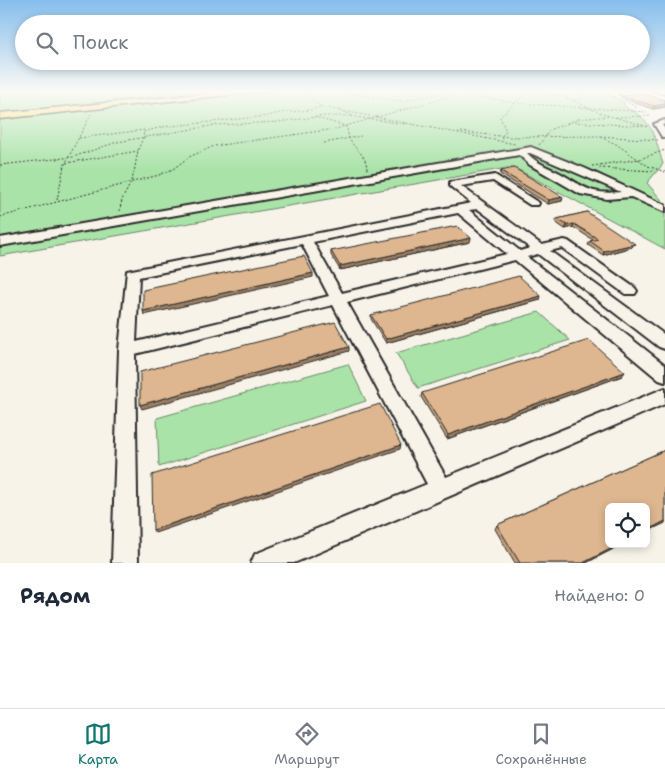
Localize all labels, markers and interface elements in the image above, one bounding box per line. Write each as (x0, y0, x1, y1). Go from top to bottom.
search box (15, 15, 650, 70)
icon: search (33, 29, 61, 57)
text: Поиск (73, 30, 128, 55)
map controls (605, 503, 650, 548)
button: locate (605, 503, 650, 548)
text: Рядом (20, 582, 90, 610)
text: Найдено: 0 (554, 585, 645, 606)
tab: Карта (78, 720, 118, 768)
tab: Маршрут (274, 720, 339, 768)
tab: Сохранённые (496, 720, 587, 768)

